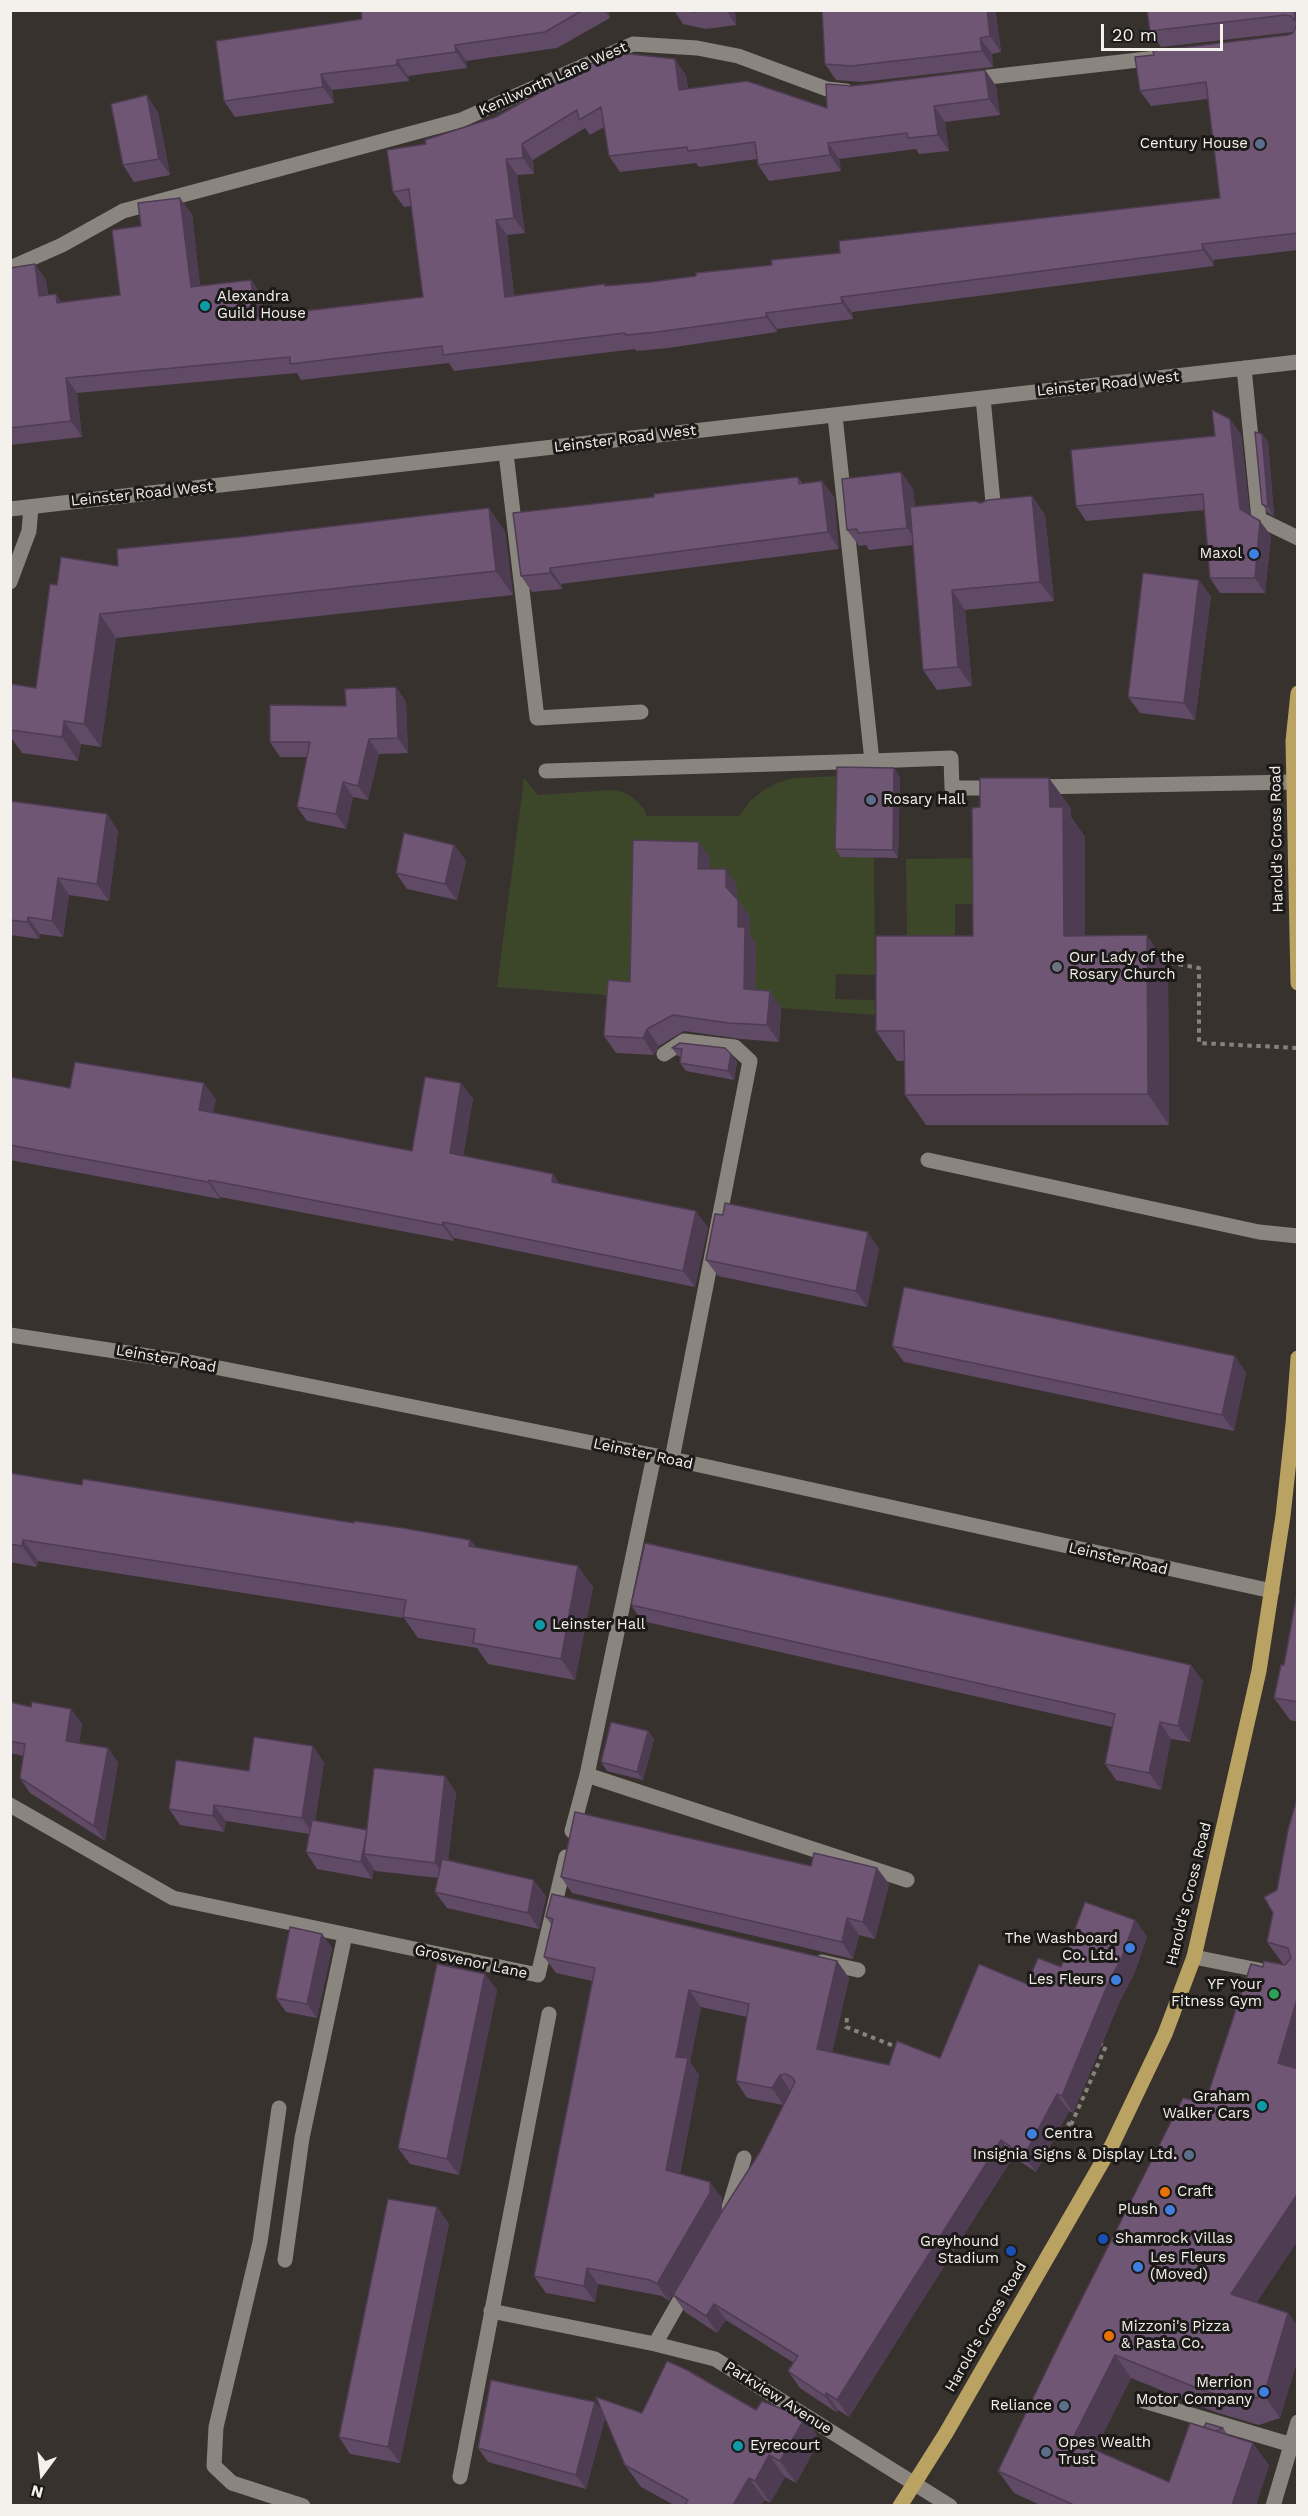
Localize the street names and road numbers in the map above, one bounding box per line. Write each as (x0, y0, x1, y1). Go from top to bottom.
street label: Kenilworth Lane West (476, 38, 630, 120)
street label: Leinster Road West (1036, 368, 1180, 400)
street label: Leinster Road West (553, 421, 697, 457)
street label: Leinster Road West (70, 478, 214, 510)
street label: Harold's Cross Road (1267, 765, 1287, 913)
street label: Leinster Road (115, 1341, 217, 1377)
street label: Leinster Road (592, 1435, 694, 1473)
street label: Leinster Road (1067, 1539, 1169, 1579)
street label: Harold's Cross Road (1162, 1820, 1216, 1968)
street label: Grosvenor Lane (413, 1941, 529, 1983)
street label: Harold's Cross Road (941, 2259, 1031, 2395)
street label: Parkview Avenue (721, 2358, 835, 2438)

